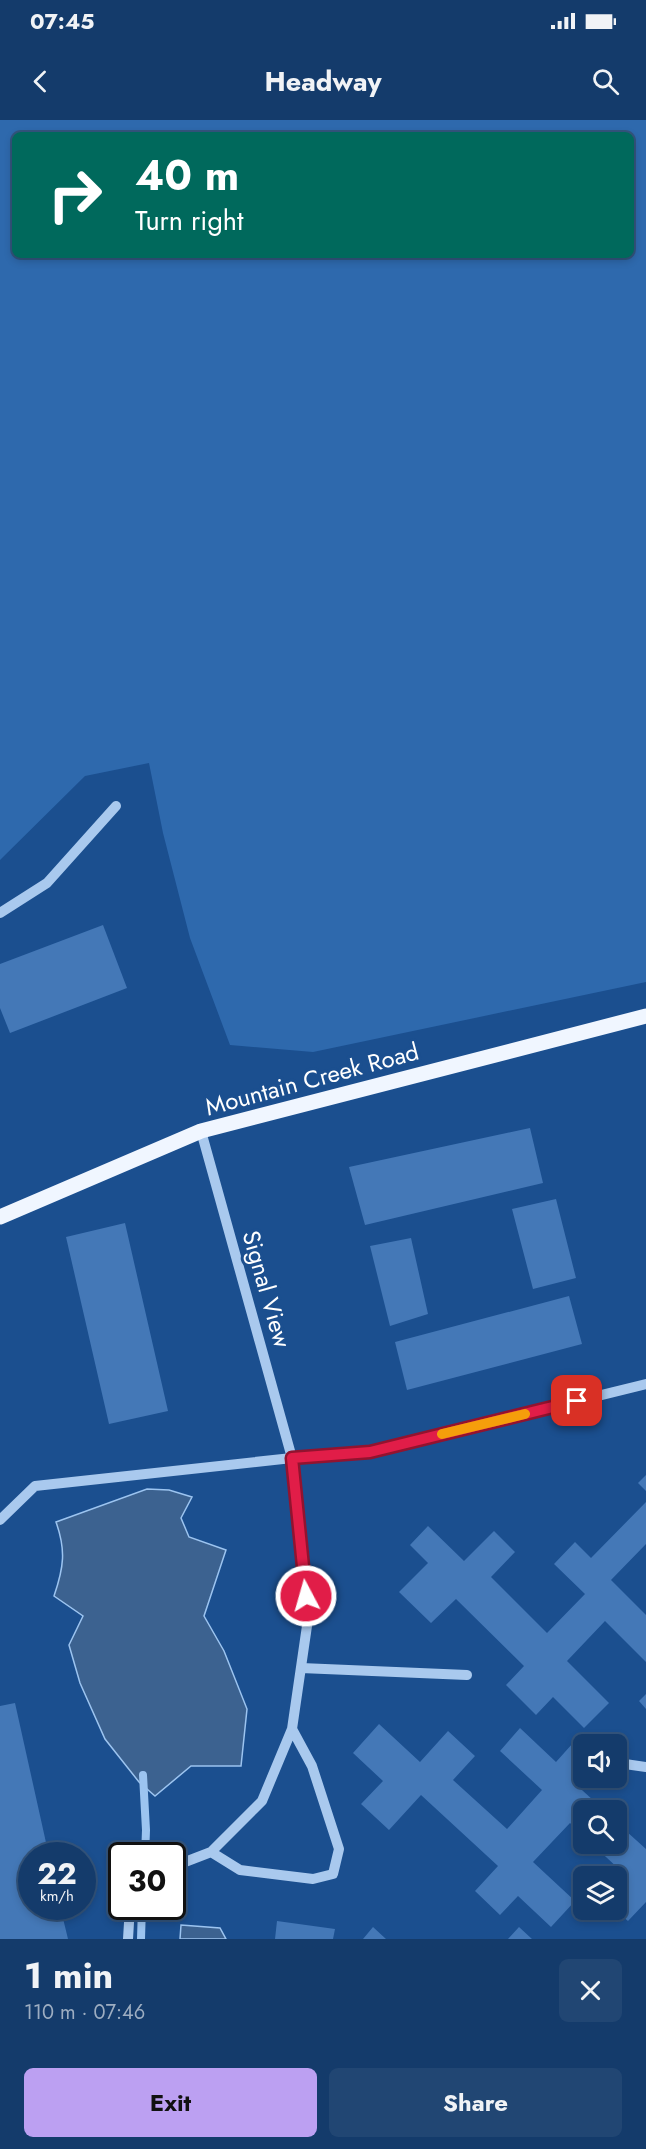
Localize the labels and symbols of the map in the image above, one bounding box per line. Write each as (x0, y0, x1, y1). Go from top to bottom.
street label: Mountain Creek Road (201, 1034, 423, 1124)
street label: Signal View (234, 1226, 301, 1352)
pin (551, 1375, 602, 1426)
position arrow (274, 1564, 338, 1628)
speed limit sign: 30 (108, 1842, 186, 1920)

